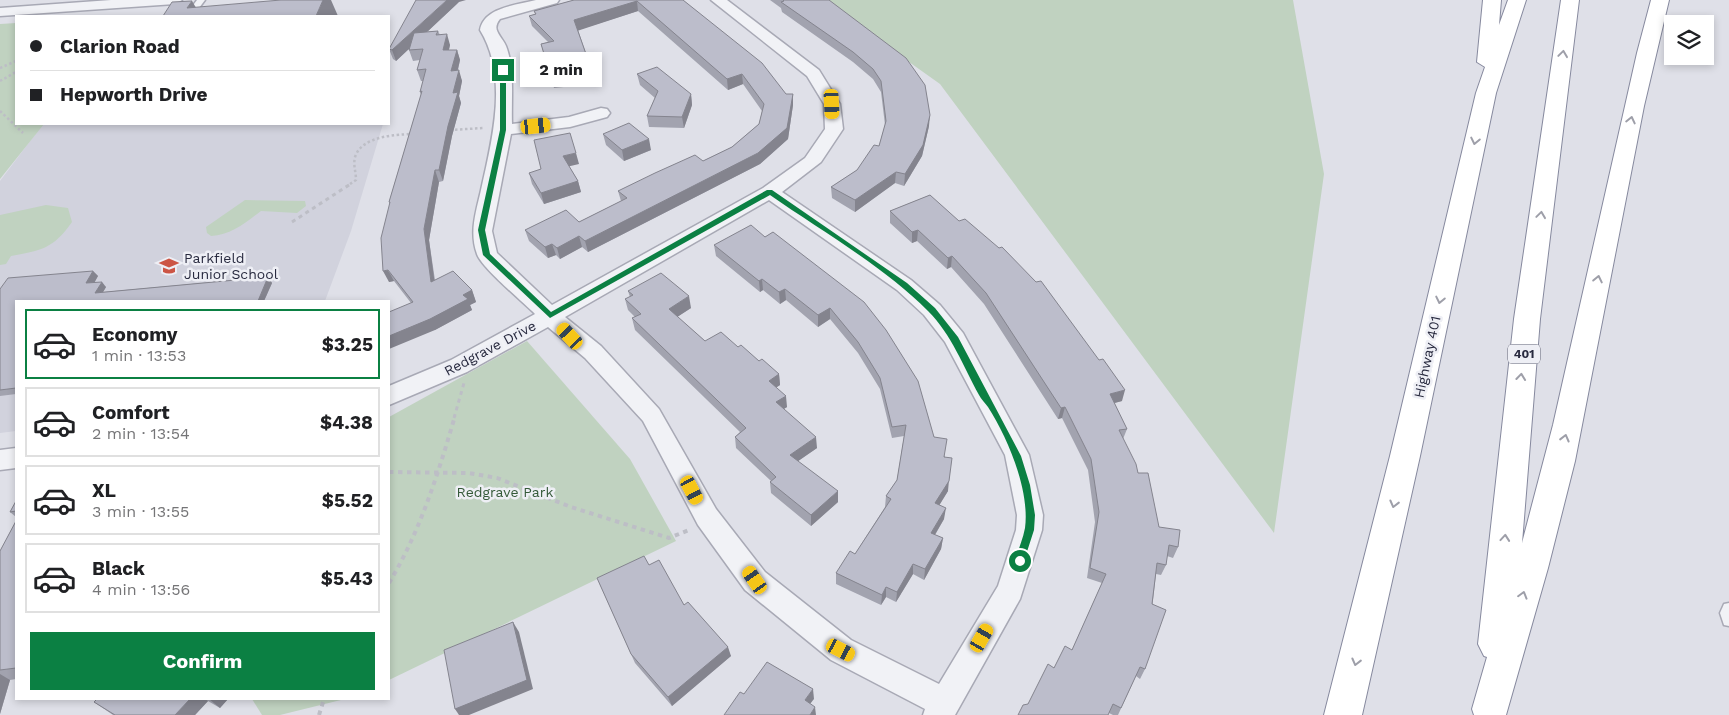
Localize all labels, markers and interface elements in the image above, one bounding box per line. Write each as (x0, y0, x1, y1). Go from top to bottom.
map controls (1664, 15, 1714, 65)
button: layers (1664, 15, 1714, 65)
text: Clarion Road (60, 35, 180, 58)
one-way arrow (1557, 50, 1568, 58)
callout: 2 min (520, 52, 603, 88)
route end (492, 59, 514, 81)
text: 2 min (539, 60, 583, 79)
text: Hepworth Drive (60, 83, 207, 106)
car (823, 89, 840, 119)
one-way arrow (1625, 115, 1636, 124)
car (520, 117, 551, 135)
one-way arrow (1470, 137, 1481, 146)
one-way arrow (1535, 211, 1546, 219)
place label: Parkfield Junior School (184, 250, 279, 282)
school or university icon: Parkfield Junior School (158, 255, 180, 277)
one-way arrow (1592, 274, 1603, 283)
one-way arrow (1435, 295, 1446, 304)
street label: Highway 401 (1410, 315, 1444, 399)
street label: Redgrave Drive (441, 317, 539, 379)
car (554, 320, 585, 352)
icon: car (32, 322, 77, 367)
text: Economy (92, 323, 177, 346)
text: $3.25 (322, 333, 373, 356)
road number: 401 (1508, 344, 1540, 364)
text: 1 min · 13:53 (92, 346, 186, 365)
one-way arrow (1515, 372, 1526, 380)
icon: car (32, 400, 77, 445)
text: Comfort (92, 401, 170, 424)
text: $4.38 (320, 411, 373, 434)
text: 2 min · 13:54 (92, 424, 190, 443)
one-way arrow (1559, 434, 1570, 442)
car (678, 473, 705, 507)
icon: car (32, 478, 77, 523)
text: XL (92, 479, 116, 502)
park label: Redgrave Park (457, 484, 553, 500)
text: $5.52 (322, 489, 373, 512)
one-way arrow (1389, 499, 1400, 508)
text: 3 min · 13:55 (92, 502, 189, 521)
one-way arrow (1500, 534, 1511, 542)
route start (1009, 550, 1031, 572)
icon: car (32, 556, 77, 601)
text: Black (92, 557, 145, 580)
car (740, 563, 769, 597)
text: $5.43 (321, 567, 373, 590)
text: 4 min · 13:56 (92, 580, 190, 599)
one-way arrow (1517, 591, 1527, 599)
car (968, 621, 995, 655)
button: Confirm (30, 632, 375, 690)
car (824, 637, 857, 663)
one-way arrow (1351, 657, 1362, 666)

